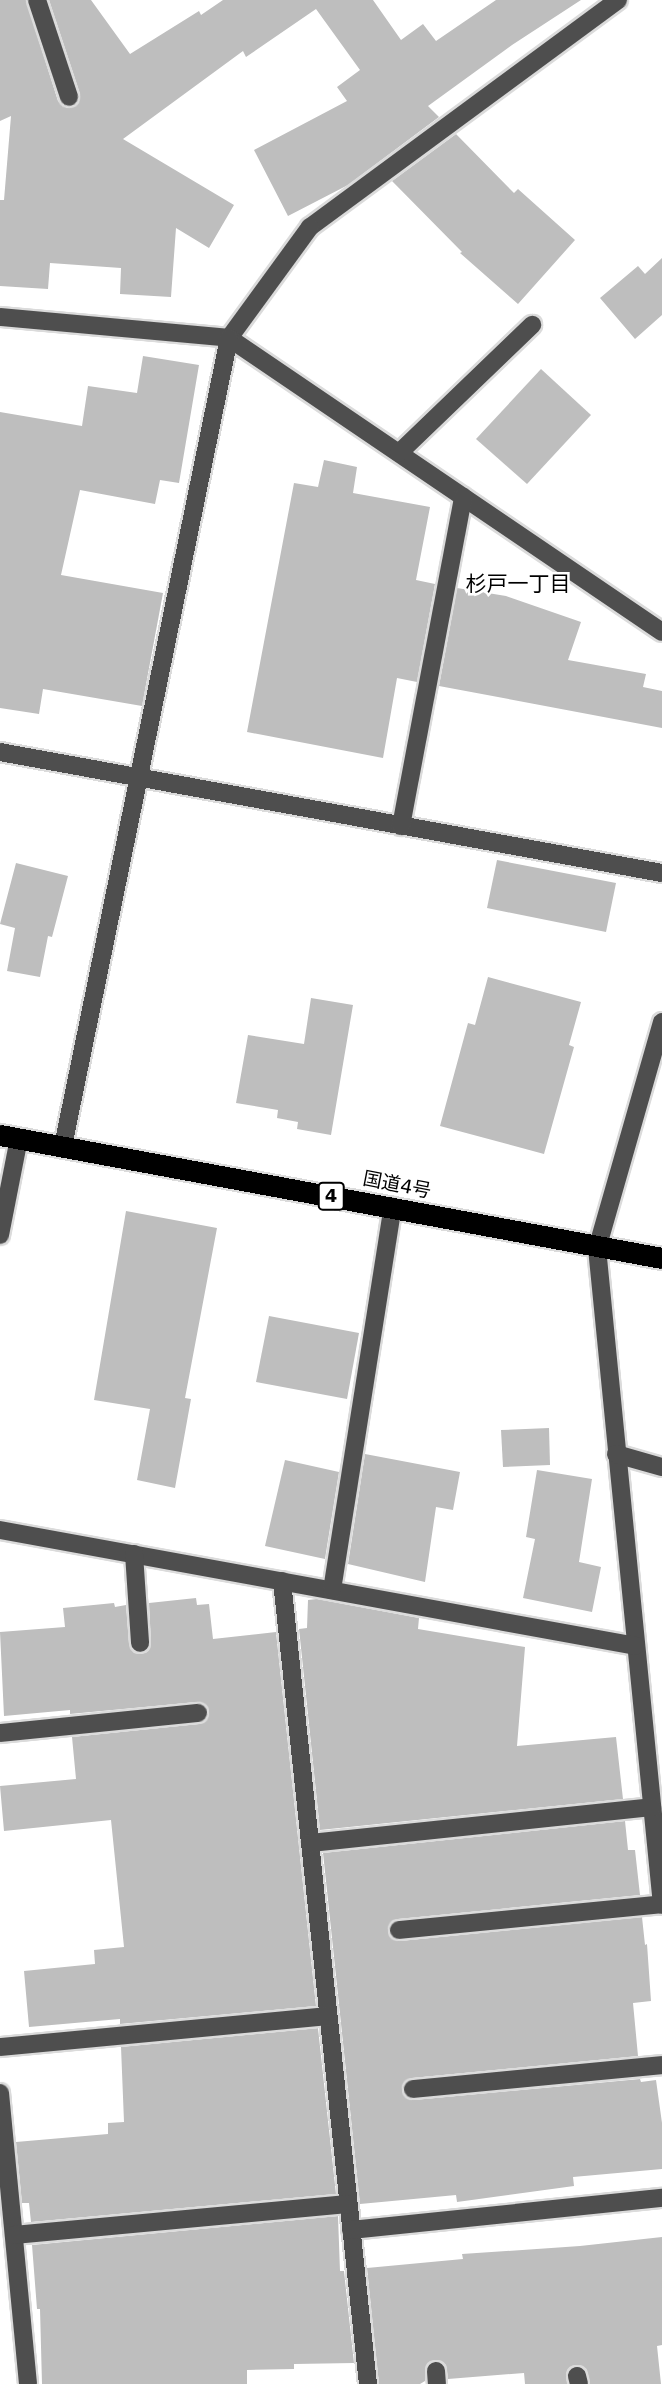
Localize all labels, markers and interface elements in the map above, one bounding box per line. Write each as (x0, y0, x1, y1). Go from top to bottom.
district label: 杉戸一丁目 (466, 571, 570, 597)
street label: 国道4号 (361, 1167, 433, 1203)
road number: 4 (317, 1182, 345, 1210)

